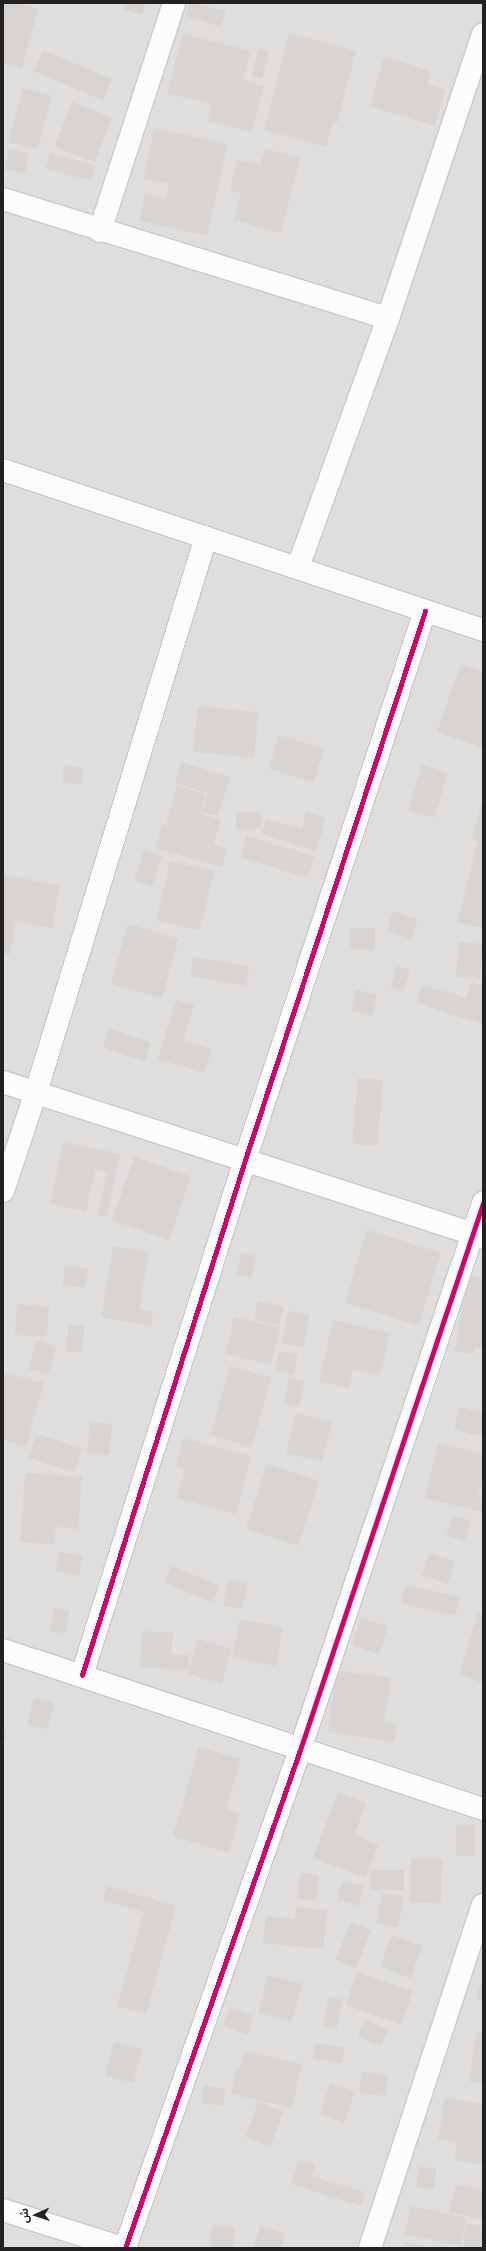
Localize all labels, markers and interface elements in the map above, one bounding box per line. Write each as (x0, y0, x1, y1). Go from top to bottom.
north arrow (16, 2195, 56, 2235)
text: ش (16, 2208, 31, 2224)

